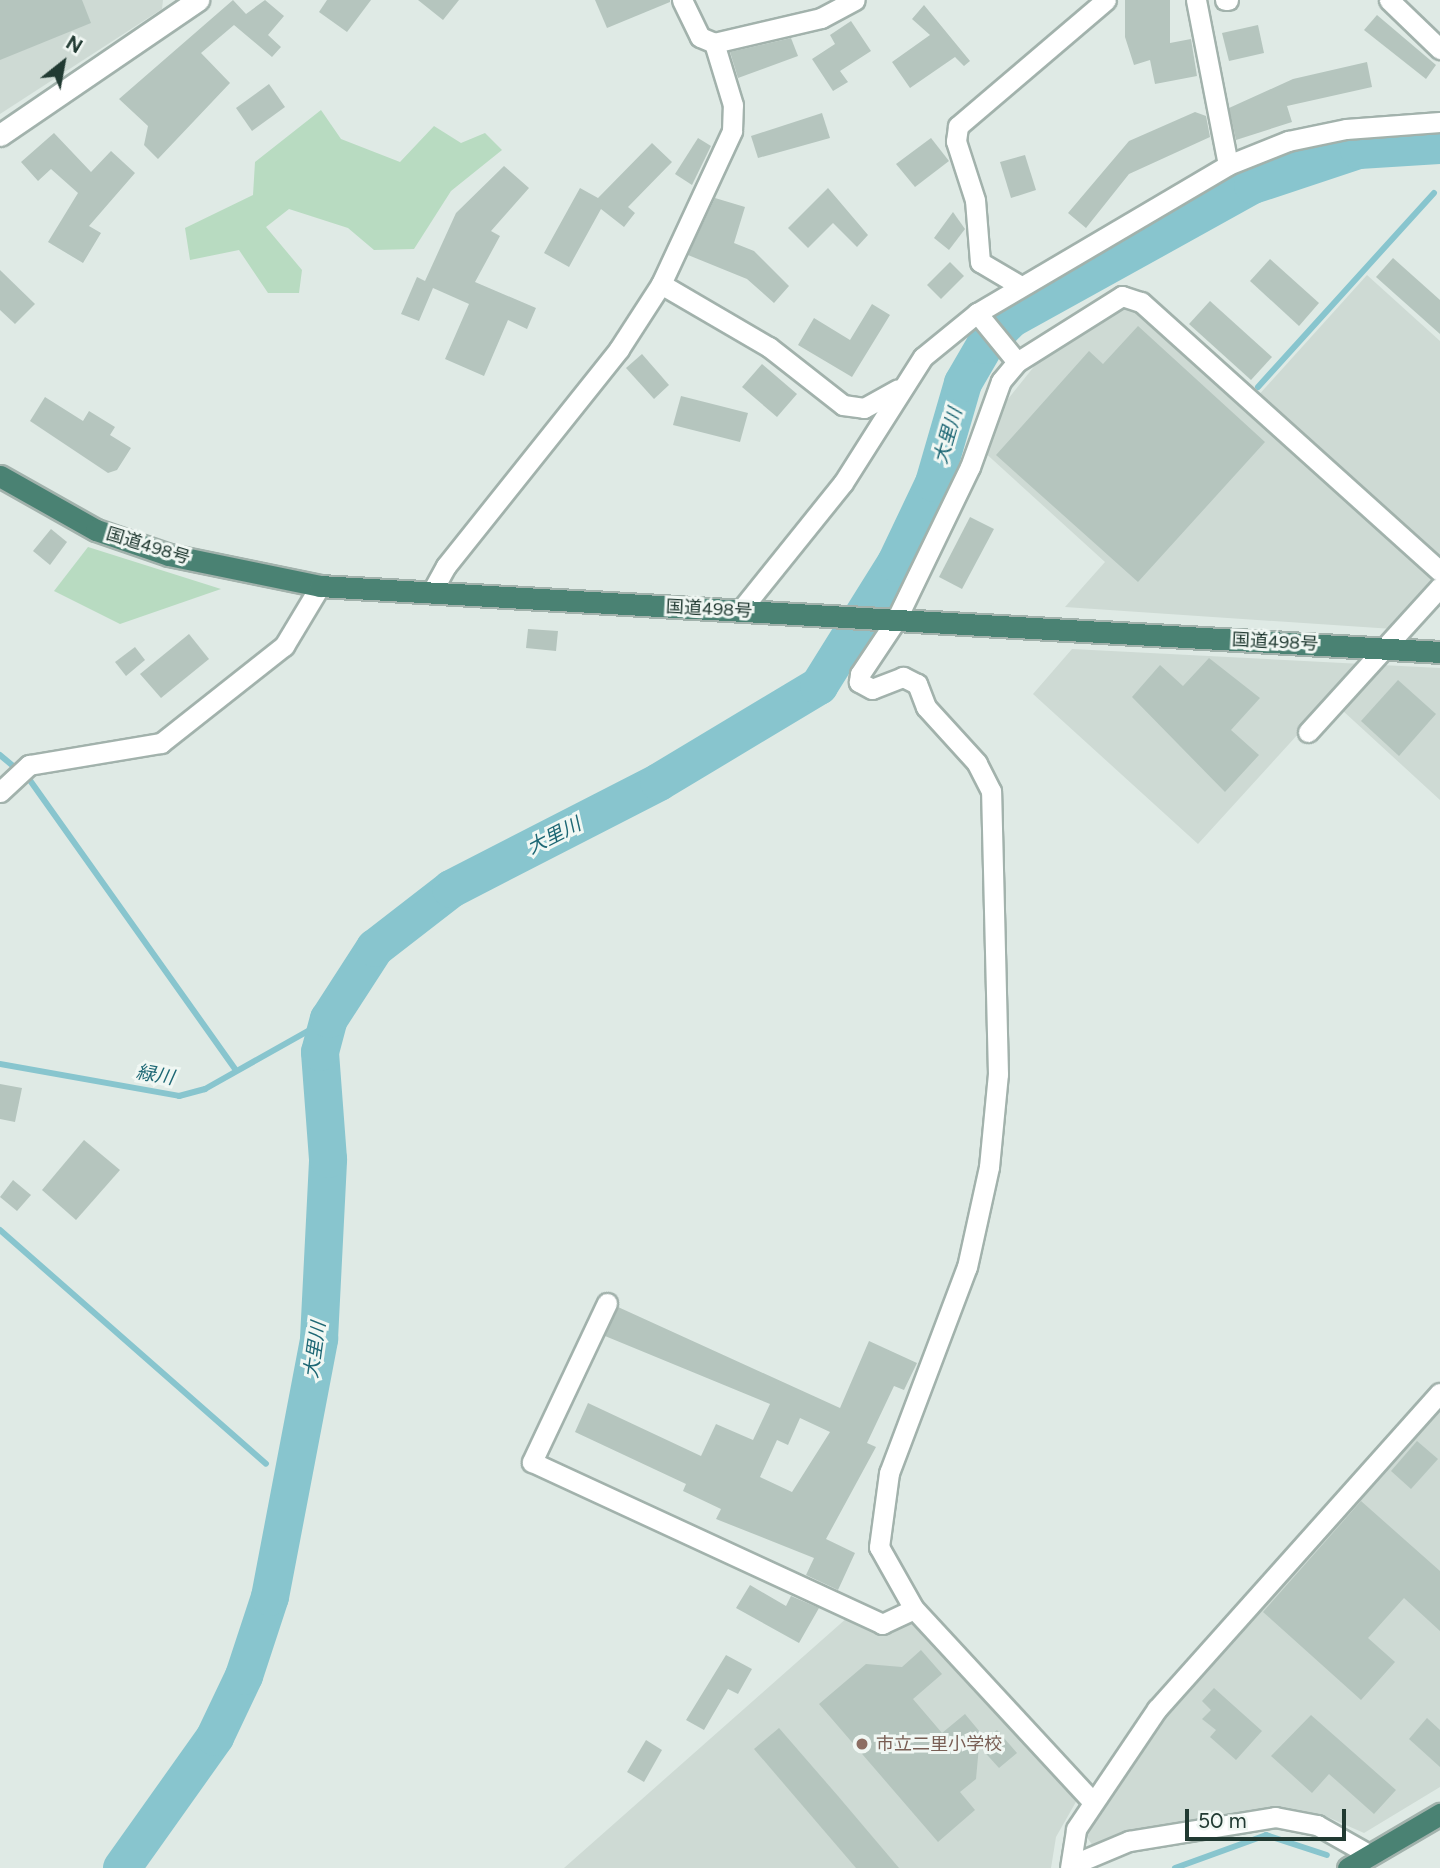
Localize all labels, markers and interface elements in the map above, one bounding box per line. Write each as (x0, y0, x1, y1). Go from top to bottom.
north arrow (28, 28, 98, 98)
text: N (62, 31, 86, 58)
water label: 大里川 (929, 405, 967, 467)
street label: 国道498号 (104, 523, 192, 569)
street label: 国道498号 (665, 596, 753, 622)
street label: 国道498号 (1231, 629, 1319, 655)
water label: 大里川 (523, 813, 585, 859)
water label: 緑川 (134, 1060, 176, 1090)
water label: 大里川 (300, 1320, 330, 1380)
place label: 市立二里小学校 (876, 1733, 1002, 1755)
marker: 市立二里小学校 (854, 1736, 870, 1752)
scale bar (1188, 1794, 1349, 1838)
text: 50 m (1198, 1808, 1247, 1833)

